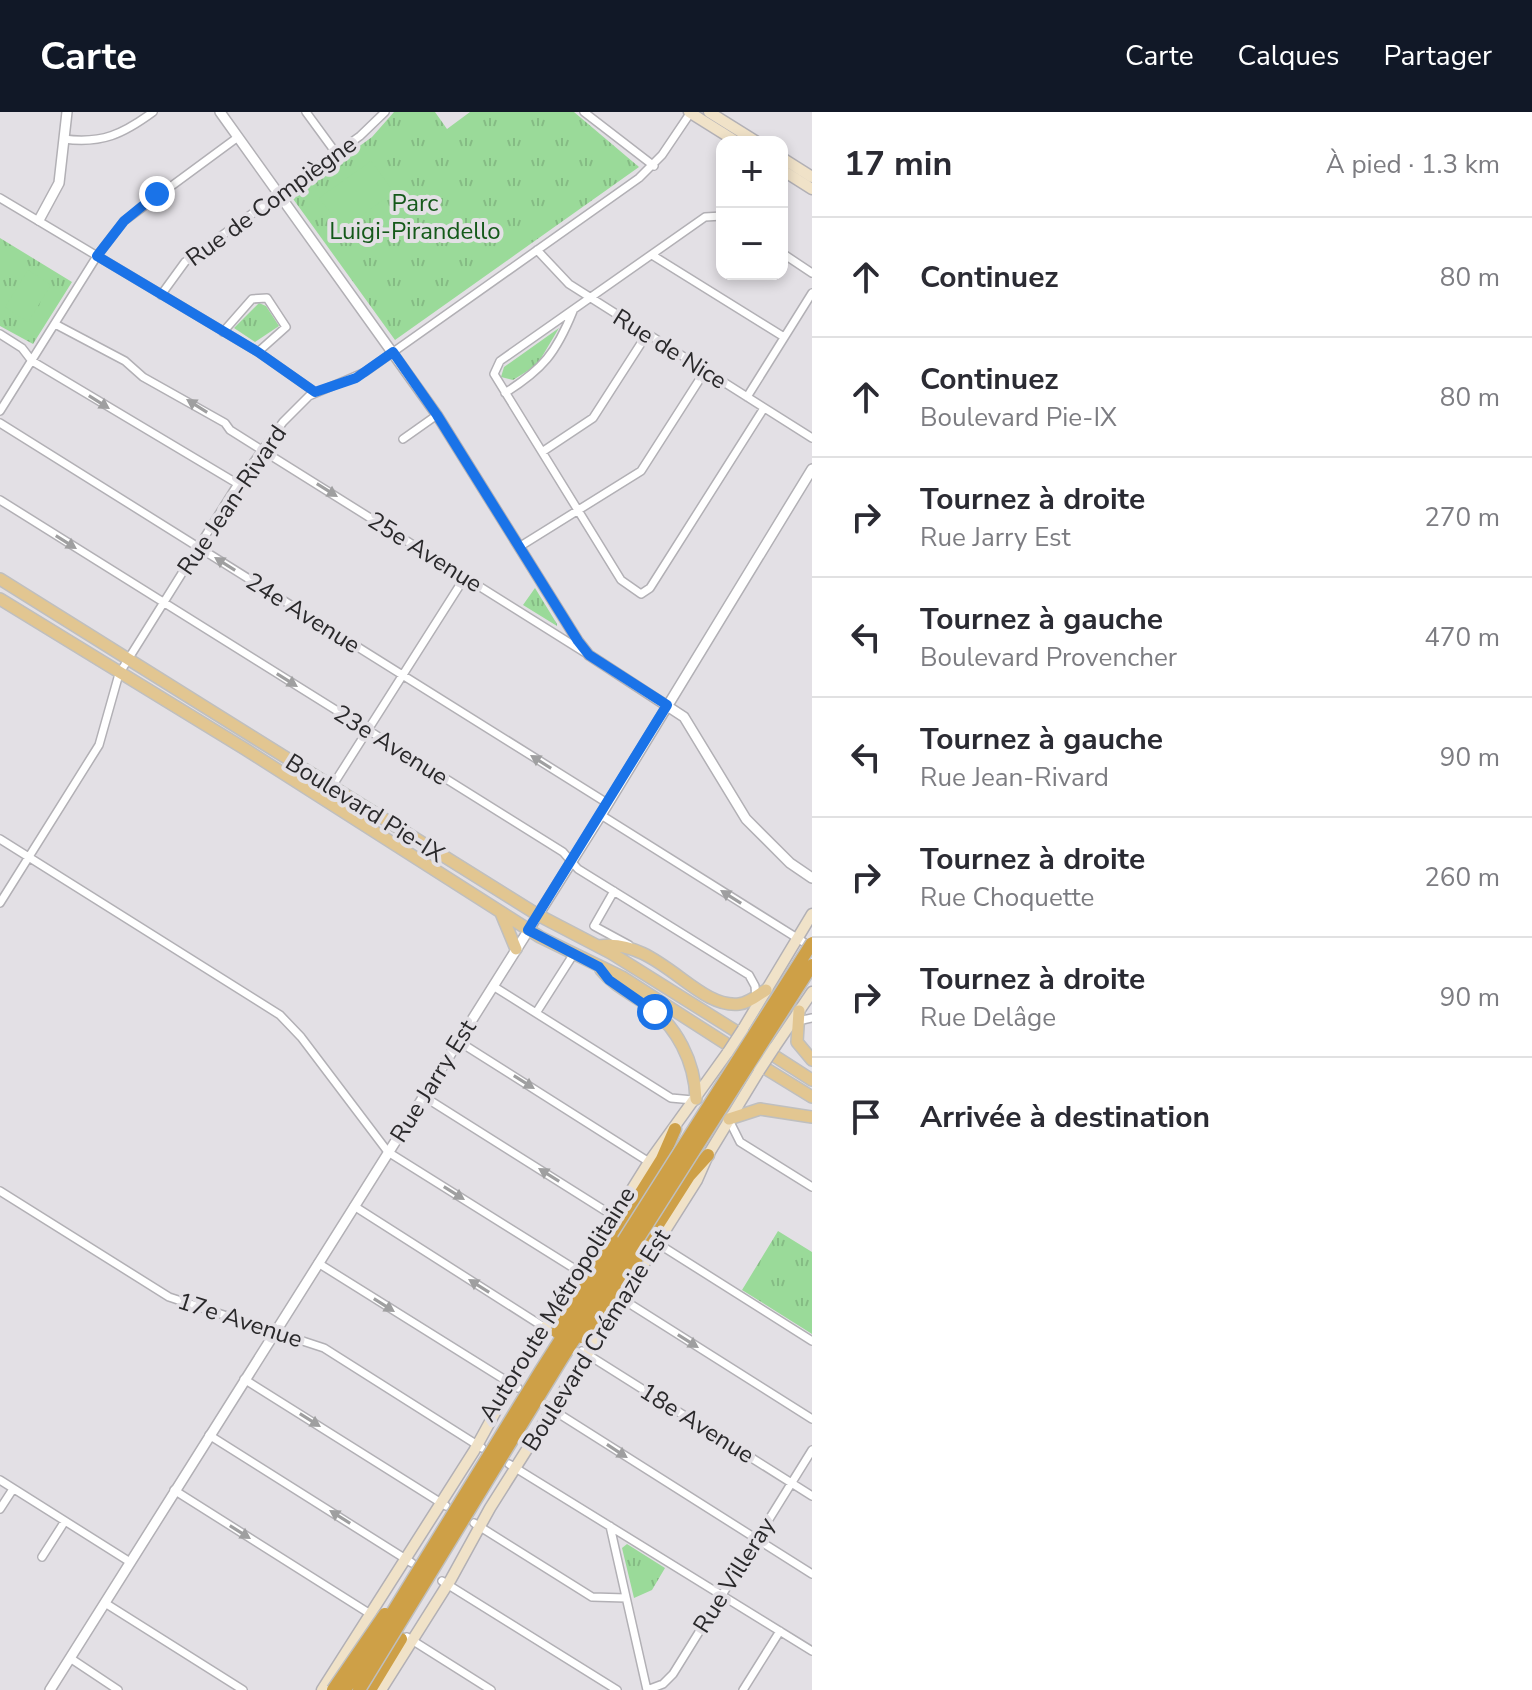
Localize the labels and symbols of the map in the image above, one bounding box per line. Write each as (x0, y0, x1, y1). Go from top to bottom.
street label: Rue de Compiègne (179, 128, 363, 274)
route end (139, 176, 175, 212)
park label: Parc Luigi-Pirandello (329, 187, 501, 247)
street label: Rue de Nice (607, 301, 733, 397)
one-way arrow (88, 394, 110, 408)
one-way arrow (186, 399, 208, 413)
street label: Rue Jean-Rivard (170, 419, 294, 581)
one-way arrow (317, 483, 338, 498)
street label: 25e Avenue (362, 504, 488, 600)
one-way arrow (55, 534, 77, 548)
one-way arrow (215, 557, 236, 572)
street label: 24e Avenue (240, 565, 366, 661)
one-way arrow (276, 672, 297, 687)
street label: 23e Avenue (328, 697, 454, 793)
street label: Boulevard Pie-IX (279, 746, 451, 870)
one-way arrow (530, 754, 551, 769)
one-way arrow (720, 890, 742, 904)
route start (637, 994, 673, 1030)
street label: Rue Jarry Est (383, 1013, 484, 1148)
one-way arrow (513, 1075, 535, 1089)
one-way arrow (538, 1169, 560, 1183)
street label: Autoroute Métropolitaine (471, 1180, 643, 1428)
one-way arrow (443, 1186, 465, 1200)
street label: Boulevard Crémazie Est (515, 1222, 678, 1457)
one-way arrow (468, 1280, 490, 1294)
street label: 17e Avenue (174, 1285, 306, 1355)
one-way arrow (373, 1297, 395, 1311)
one-way arrow (677, 1333, 699, 1347)
street label: 18e Avenue (634, 1375, 760, 1471)
one-way arrow (299, 1413, 321, 1427)
one-way arrow (606, 1443, 628, 1457)
street label: Rue Villeray (686, 1510, 783, 1639)
one-way arrow (329, 1511, 351, 1525)
one-way arrow (229, 1525, 251, 1539)

